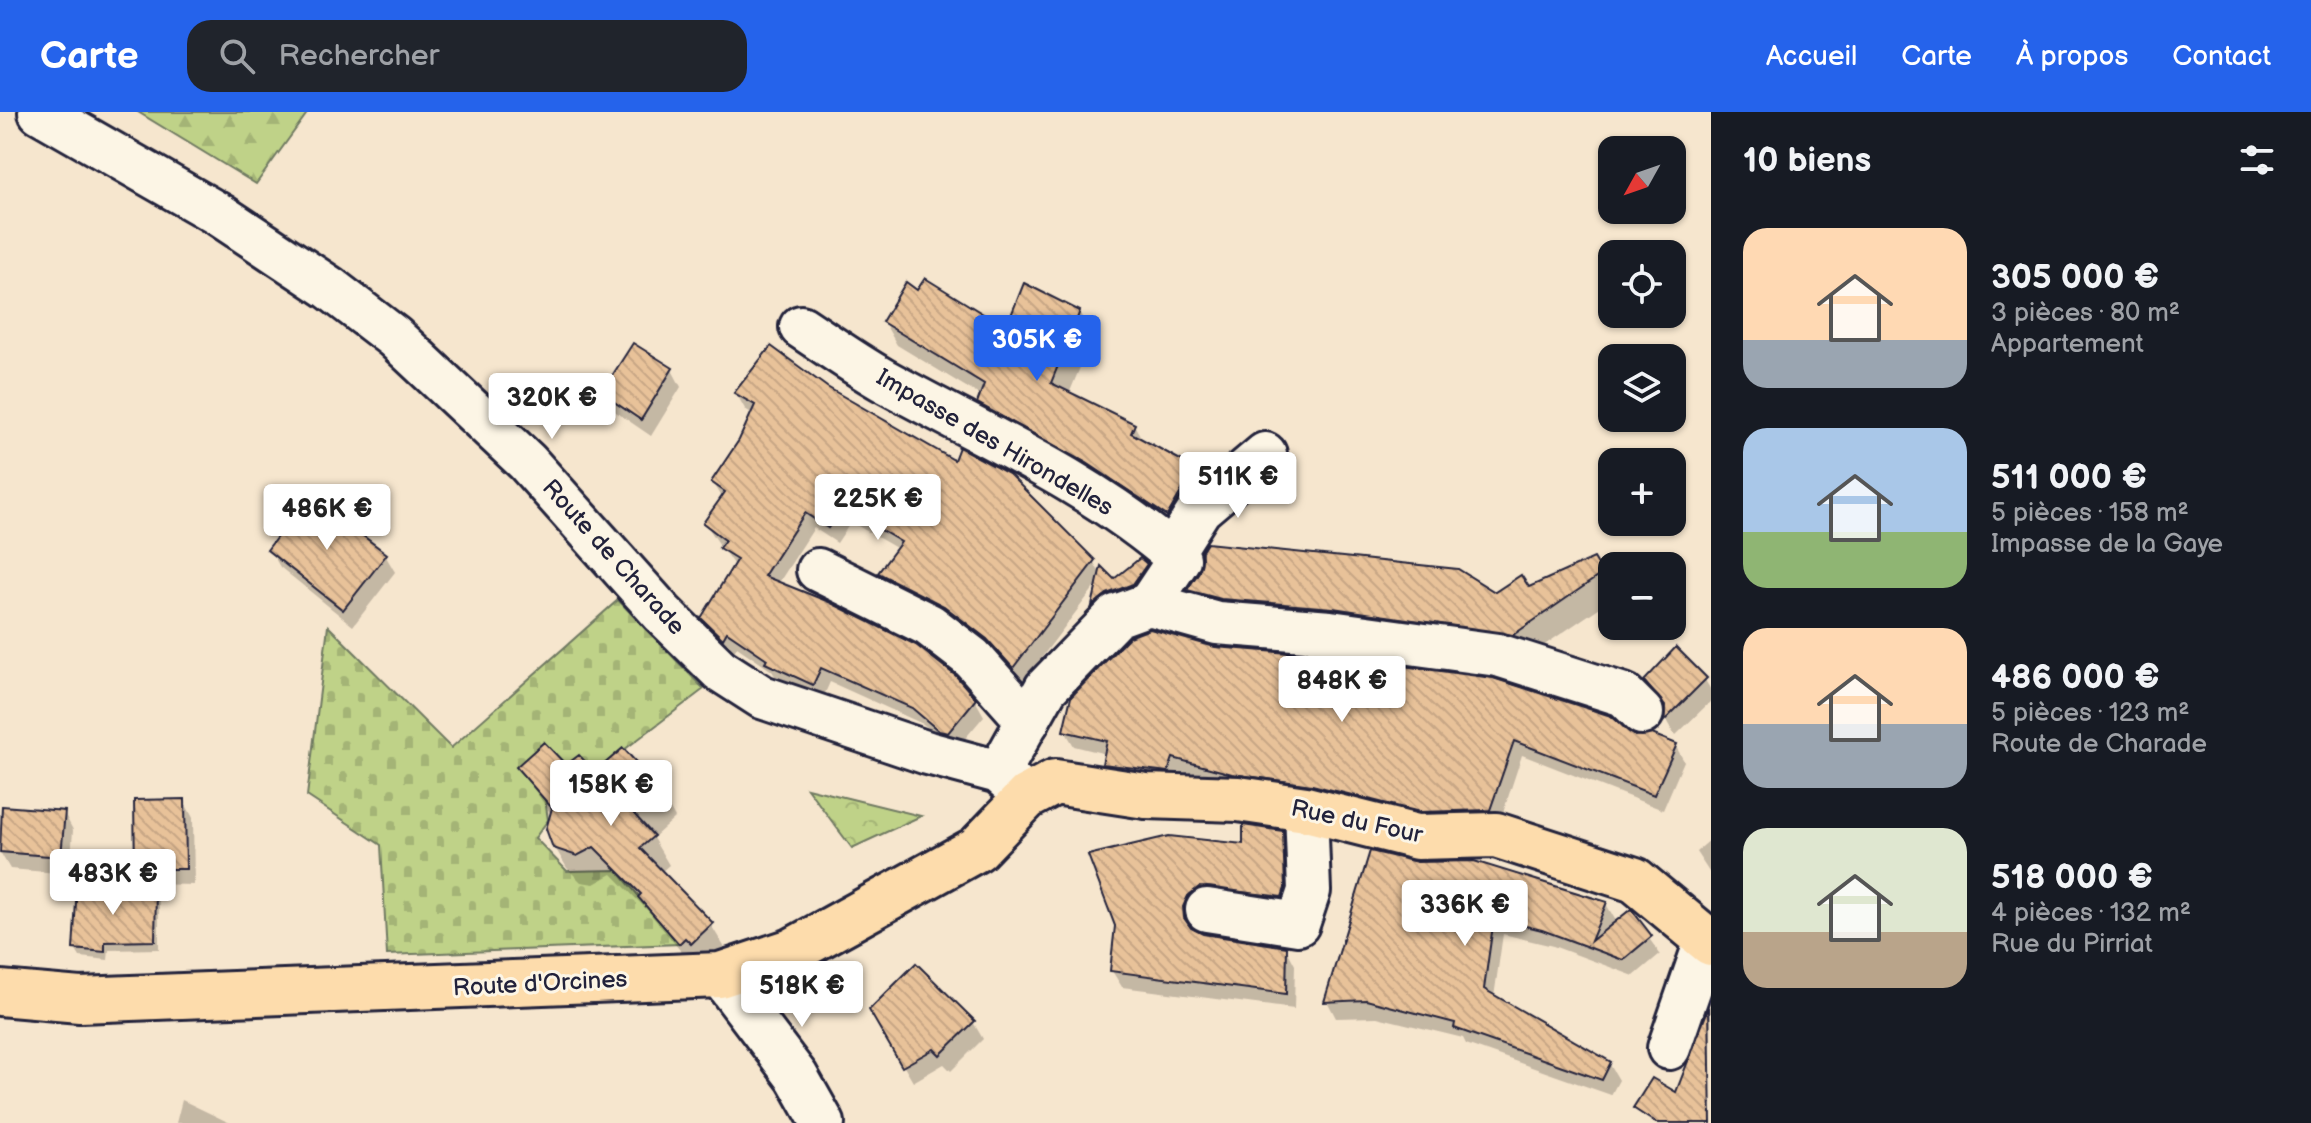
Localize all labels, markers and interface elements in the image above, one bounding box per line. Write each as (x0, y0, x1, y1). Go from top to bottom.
search box (187, 20, 747, 92)
text: Carte (40, 34, 139, 79)
icon: search (215, 34, 259, 78)
text: Rechercher (279, 38, 439, 74)
text: Accueil (1766, 40, 1857, 73)
text: Carte (1901, 40, 1972, 73)
text: À propos (2016, 40, 2128, 73)
text: Contact (2172, 40, 2271, 73)
north arrow (1598, 136, 1686, 224)
map controls (1598, 136, 1686, 640)
icon: filters (2235, 138, 2279, 182)
text: 10 biens (1743, 140, 1871, 181)
button: locate (1598, 240, 1686, 328)
text: 305 000 € (1991, 257, 2159, 298)
icon: home (1807, 260, 1903, 356)
text: 3 pièces · 80 m² (1991, 298, 2180, 329)
pin: 305K € (972, 315, 1102, 383)
text: 305K € (992, 325, 1082, 356)
text: Appartement (1991, 329, 2144, 360)
button: layers (1598, 344, 1686, 432)
street label: Impasse des Hirondelles (871, 363, 1118, 522)
pin: 320K € (487, 373, 617, 441)
text: 320K € (507, 383, 597, 414)
button: + (1598, 448, 1686, 536)
pin: 511K € (1173, 452, 1303, 520)
text: 511 000 € (1991, 457, 2147, 498)
icon: home (1807, 460, 1903, 556)
text: 511K € (1197, 462, 1279, 493)
street label: Route de Charade (536, 474, 691, 641)
pin: 225K € (813, 474, 943, 542)
pin: 486K € (262, 484, 392, 552)
text: 225K € (833, 484, 923, 515)
text: 486K € (281, 494, 373, 525)
text: 5 pièces · 158 m² (1991, 498, 2189, 529)
text: Impasse de la Gaye (1991, 529, 2223, 560)
button: − (1598, 552, 1686, 640)
pin: 848K € (1277, 656, 1407, 724)
text: 486 000 € (1991, 657, 2160, 698)
icon: home (1807, 660, 1903, 756)
text: 848K € (1297, 666, 1387, 697)
text: 5 pièces · 123 m² (1991, 698, 2189, 729)
text: Route de Charade (1991, 729, 2207, 760)
pin: 158K € (546, 760, 676, 828)
text: 158K € (568, 770, 654, 801)
street label: Rue du Four (1288, 793, 1426, 850)
pin: 483K € (48, 849, 178, 917)
text: 518 000 € (1991, 857, 2153, 898)
text: 483K € (68, 859, 158, 890)
icon: home (1807, 860, 1903, 956)
pin: 336K € (1400, 880, 1530, 948)
text: 336K € (1420, 890, 1510, 921)
text: 4 pièces · 132 m² (1991, 898, 2191, 929)
text: Rue du Pirriat (1991, 929, 2153, 960)
pin: 518K € (737, 961, 867, 1029)
street label: Route d'Orcines (452, 964, 628, 1003)
text: 518K € (759, 971, 845, 1002)

